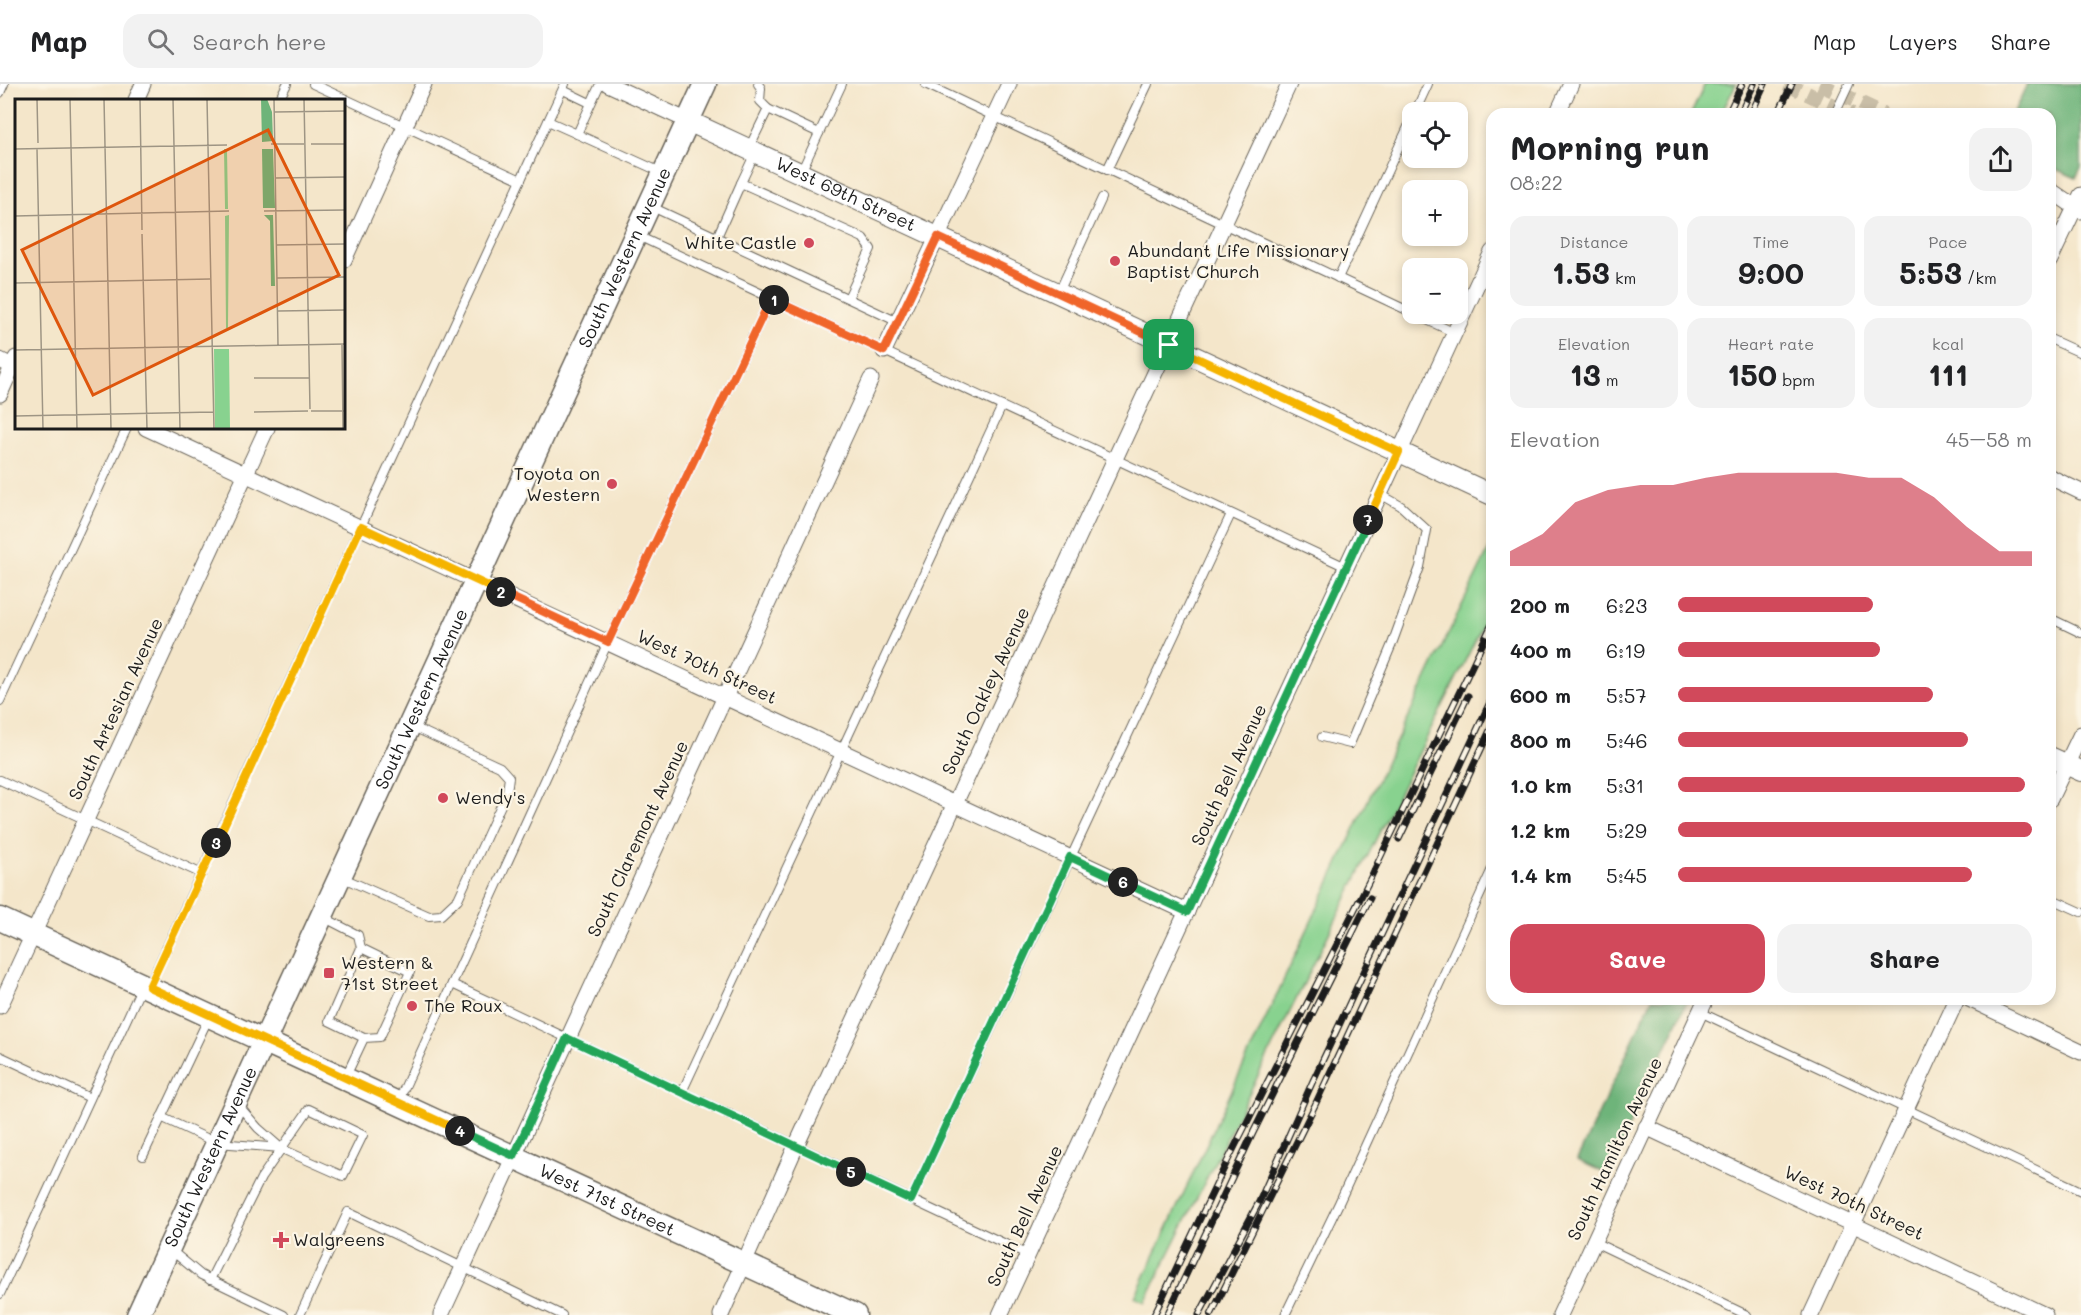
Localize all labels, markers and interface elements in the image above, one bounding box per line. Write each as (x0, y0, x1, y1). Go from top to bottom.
search box (123, 14, 543, 68)
text: Map (30, 23, 87, 59)
icon: search (144, 25, 177, 58)
text: Search here (192, 27, 326, 56)
text: Map (1813, 28, 1856, 55)
text: Layers (1889, 28, 1958, 55)
text: Share (1991, 28, 2051, 55)
inset map (15, 99, 345, 429)
map controls (1402, 102, 1468, 324)
button: locate (1402, 102, 1468, 168)
text: Morning run (1510, 125, 1710, 168)
button: share (1969, 128, 2032, 191)
street label: West 69th Street (772, 151, 920, 236)
street label: South Western Avenue (572, 163, 676, 352)
text: 08:22 (1510, 169, 1563, 195)
button: + (1402, 180, 1468, 246)
place label: White Castle (684, 230, 797, 254)
text: Distance (1560, 231, 1628, 252)
text: Time (1753, 231, 1789, 252)
text: Pace (1928, 231, 1968, 252)
marker: White Castle (802, 236, 816, 250)
place label: Abundant Life Missionary Baptist Church (1127, 238, 1349, 283)
text: 1.53 (1552, 252, 1610, 292)
text: 9:00 (1738, 252, 1804, 292)
text: 5:53 (1899, 252, 1962, 292)
marker: Abundant Life Missionary Baptist Church (1108, 254, 1122, 268)
button: − (1402, 258, 1468, 324)
text: km (1610, 267, 1636, 288)
text: /km (1962, 267, 1997, 288)
pin: 1 (759, 285, 789, 315)
text: 1 (770, 289, 778, 310)
pin (1143, 319, 1194, 370)
icon: arrive (1152, 328, 1185, 361)
text: Elevation (1558, 333, 1630, 354)
text: Heart rate (1728, 333, 1814, 354)
text: kcal (1932, 333, 1964, 354)
text: 13 (1569, 354, 1601, 394)
text: 150 (1727, 354, 1777, 394)
text: 111 (1928, 354, 1968, 394)
text: m (1601, 369, 1619, 390)
text: bpm (1777, 369, 1815, 390)
text: Elevation (1510, 426, 1600, 452)
text: 45–58 m (1946, 426, 2032, 452)
place label: Toyota on Western (514, 461, 600, 506)
marker: Toyota on Western (605, 477, 619, 491)
pin: 7 (1353, 505, 1383, 535)
text: 7 (1364, 509, 1372, 530)
pin: 2 (486, 577, 516, 607)
text: 2 (497, 581, 505, 602)
text: 200 m (1510, 592, 1570, 618)
text: 6:23 (1606, 592, 1647, 618)
street label: South Oakley Avenue (936, 603, 1035, 778)
street label: South Western Avenue (369, 605, 473, 793)
street label: South Artesian Avenue (62, 614, 168, 804)
street label: West 70th Street (634, 623, 781, 709)
text: 400 m (1510, 637, 1571, 663)
text: 6:19 (1606, 637, 1645, 663)
text: 600 m (1510, 682, 1571, 708)
text: 5:57 (1606, 682, 1647, 708)
street label: South Bell Avenue (1185, 700, 1271, 849)
text: 800 m (1510, 727, 1571, 753)
text: 5:46 (1606, 727, 1648, 753)
street label: South Claremont Avenue (581, 736, 693, 941)
text: 1.0 km (1510, 772, 1572, 798)
text: 5:31 (1606, 772, 1645, 798)
place label: Wendy's (455, 785, 525, 809)
marker: Wendy's (436, 791, 450, 805)
text: 1.2 km (1510, 817, 1570, 843)
text: 5:29 (1606, 817, 1647, 843)
pin: 3 (201, 828, 231, 858)
text: 3 (211, 832, 221, 853)
text: 1.4 km (1510, 862, 1572, 888)
text: 5:45 (1606, 862, 1647, 888)
pin: 6 (1108, 867, 1138, 897)
text: 6 (1118, 871, 1128, 892)
button: Save (1510, 924, 1765, 993)
button: Share (1777, 924, 2032, 993)
place label: Western & 71st Street (341, 950, 439, 995)
marker: Western & 71st Street (322, 966, 336, 980)
place label: The Roux (424, 993, 502, 1017)
marker: The Roux (405, 999, 419, 1013)
street label: South Hamilton Avenue (1561, 1053, 1667, 1244)
street label: South Western Avenue (158, 1062, 262, 1251)
pin: 4 (445, 1116, 475, 1146)
text: 4 (455, 1120, 465, 1141)
street label: South Bell Avenue (981, 1141, 1067, 1290)
street label: West 71st Street (536, 1157, 679, 1241)
pin: 5 (836, 1157, 866, 1187)
street label: West 70th Street (1781, 1159, 1928, 1245)
text: 5 (846, 1161, 856, 1182)
place label: Walgreens (293, 1227, 385, 1251)
marker: Walgreens (274, 1233, 288, 1247)

